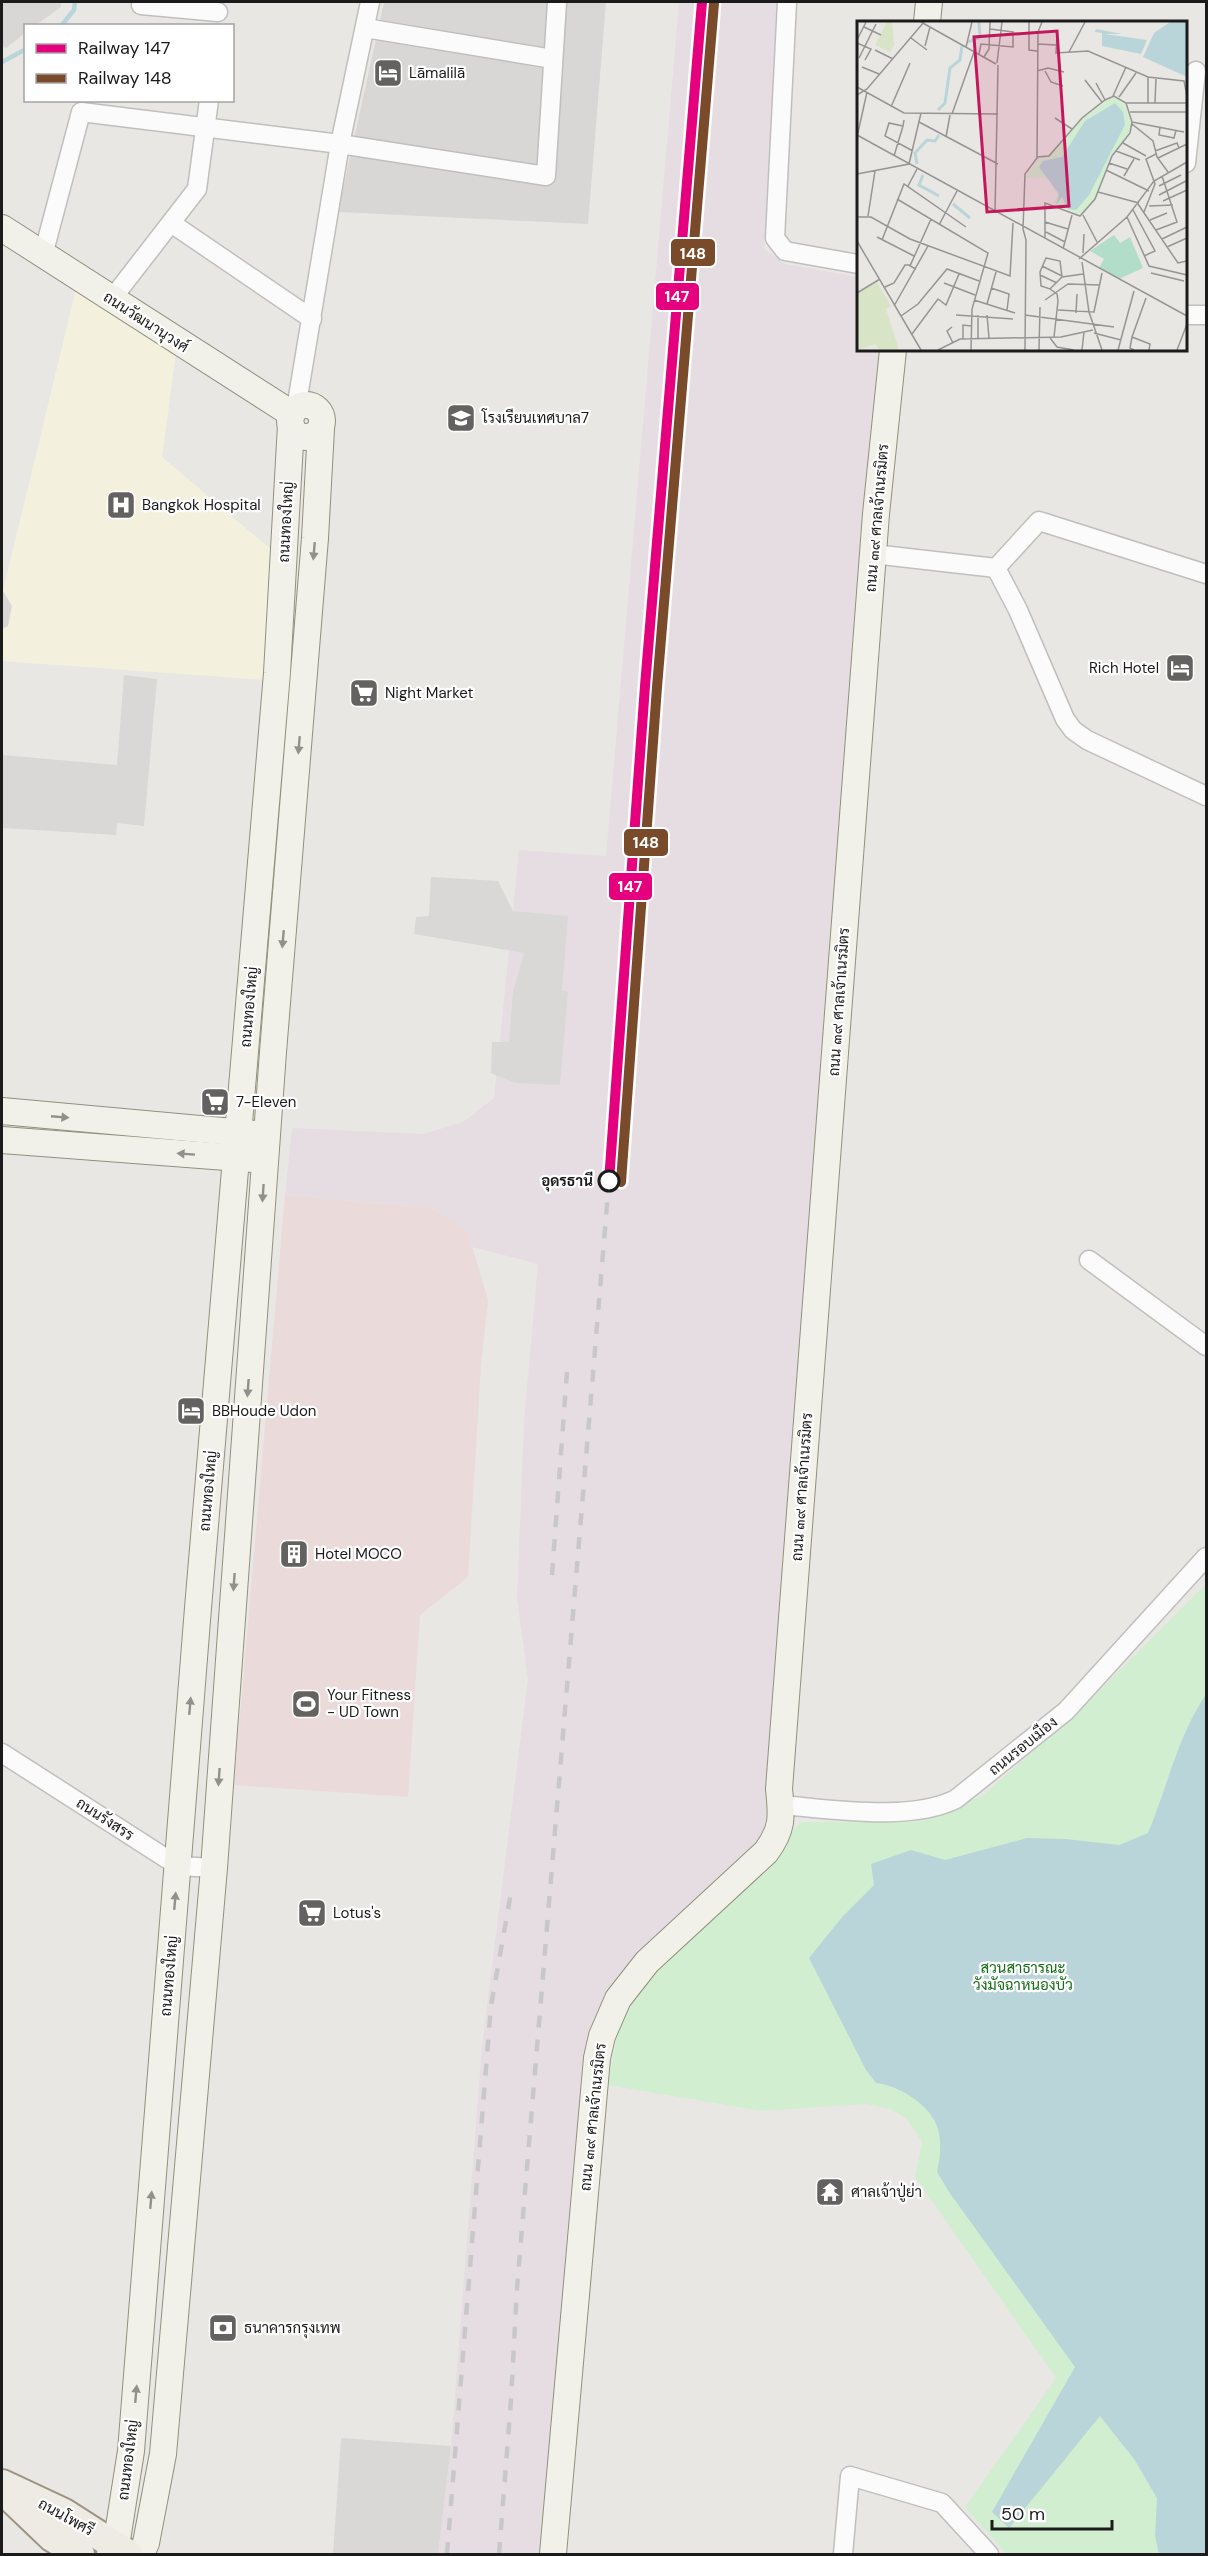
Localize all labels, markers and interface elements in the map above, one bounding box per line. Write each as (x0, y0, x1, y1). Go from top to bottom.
inset map (857, 21, 1187, 351)
legend (24, 24, 234, 102)
text: Railway 147 (78, 36, 170, 60)
hotel icon: Lāmalilā (372, 57, 404, 89)
place label: Lāmalilā (409, 63, 465, 83)
text: Railway 148 (78, 66, 172, 90)
line badge: 148 (670, 238, 716, 267)
text: 148 (680, 243, 706, 264)
line badge: 147 (655, 282, 700, 311)
text: 147 (665, 286, 690, 307)
street label: ถนนวัฒนานุวงศ์ (99, 287, 192, 358)
school or university icon: โรงเรียนเทศบาล7 (445, 402, 477, 434)
place label: โรงเรียนเทศบาล7 (481, 408, 589, 428)
street label: ถนน ๓๙ ศาลเจ้าเนรมิตร (861, 443, 893, 593)
street label: ถนนทองใหญ่ (274, 481, 298, 563)
hospital icon: Bangkok Hospital (105, 489, 137, 521)
place label: Bangkok Hospital (142, 495, 261, 515)
one-way arrow (310, 541, 319, 560)
hotel icon: Rich Hotel (1164, 652, 1196, 684)
place label: Rich Hotel (1089, 658, 1159, 678)
supermarket icon: Night Market (348, 677, 380, 709)
place label: Night Market (385, 683, 473, 703)
one-way arrow (294, 735, 303, 754)
line badge: 148 (623, 828, 669, 857)
text: 148 (633, 832, 659, 853)
line badge: 147 (608, 872, 653, 901)
text: 147 (618, 876, 643, 897)
street label: ถนน ๓๙ ศาลเจ้าเนรมิตร (824, 927, 854, 1077)
one-way arrow (278, 930, 287, 949)
street label: ถนนทองใหญ่ (236, 966, 262, 1048)
supermarket icon: 7-Eleven (199, 1086, 231, 1118)
place label: 7-Eleven (236, 1092, 296, 1112)
one-way arrow (50, 1112, 69, 1121)
one-way arrow (176, 1149, 195, 1159)
marker: อุดรธานี (598, 1170, 620, 1192)
place label: อุดรธานี (541, 1171, 593, 1192)
one-way arrow (258, 1184, 268, 1203)
one-way arrow (244, 1378, 253, 1397)
hotel icon: BBHoude Udon (175, 1395, 207, 1427)
place label: BBHoude Udon (212, 1401, 316, 1421)
street label: ถนน ๓๙ ศาลเจ้าเนรมิตร (787, 1412, 817, 1562)
street label: ถนนทองใหญ่ (195, 1450, 221, 1532)
building icon: Hotel MOCO (278, 1538, 310, 1570)
place label: Hotel MOCO (315, 1544, 402, 1564)
one-way arrow (229, 1573, 239, 1592)
place label: Your Fitness - UD Town (327, 1685, 411, 1722)
sports icon: Your Fitness - UD Town (290, 1688, 322, 1720)
one-way arrow (186, 1697, 195, 1716)
street label: ถนนรอบเมือง (984, 1712, 1062, 1780)
one-way arrow (214, 1767, 224, 1786)
street label: ถนนรังสรร (72, 1793, 138, 1845)
one-way arrow (170, 1891, 180, 1910)
supermarket icon: Lotus's (296, 1897, 328, 1929)
place label: Lotus's (333, 1903, 381, 1923)
street label: ถนนทองใหญ่ (156, 1935, 182, 2017)
park label: สวนสาธารณะ วังมัจฉาหนองบัว (973, 1958, 1073, 1995)
street label: ถนน ๓๙ ศาลเจ้าเนรมิตร (575, 2042, 611, 2192)
temple icon: ศาลเจ้าปู่ย่า (814, 2176, 846, 2208)
place label: ศาลเจ้าปู่ย่า (851, 2182, 922, 2202)
one-way arrow (146, 2190, 156, 2209)
bank icon: ธนาคารกรุงเทพ (207, 2312, 239, 2344)
place label: ธนาคารกรุงเทพ (244, 2318, 341, 2339)
one-way arrow (131, 2385, 141, 2404)
street label: ถนนทองใหญ่ (113, 2419, 143, 2501)
scale bar (992, 2493, 1112, 2531)
street label: ถนนโพศรี (35, 2494, 97, 2540)
text: 50 m (1001, 2502, 1045, 2526)

